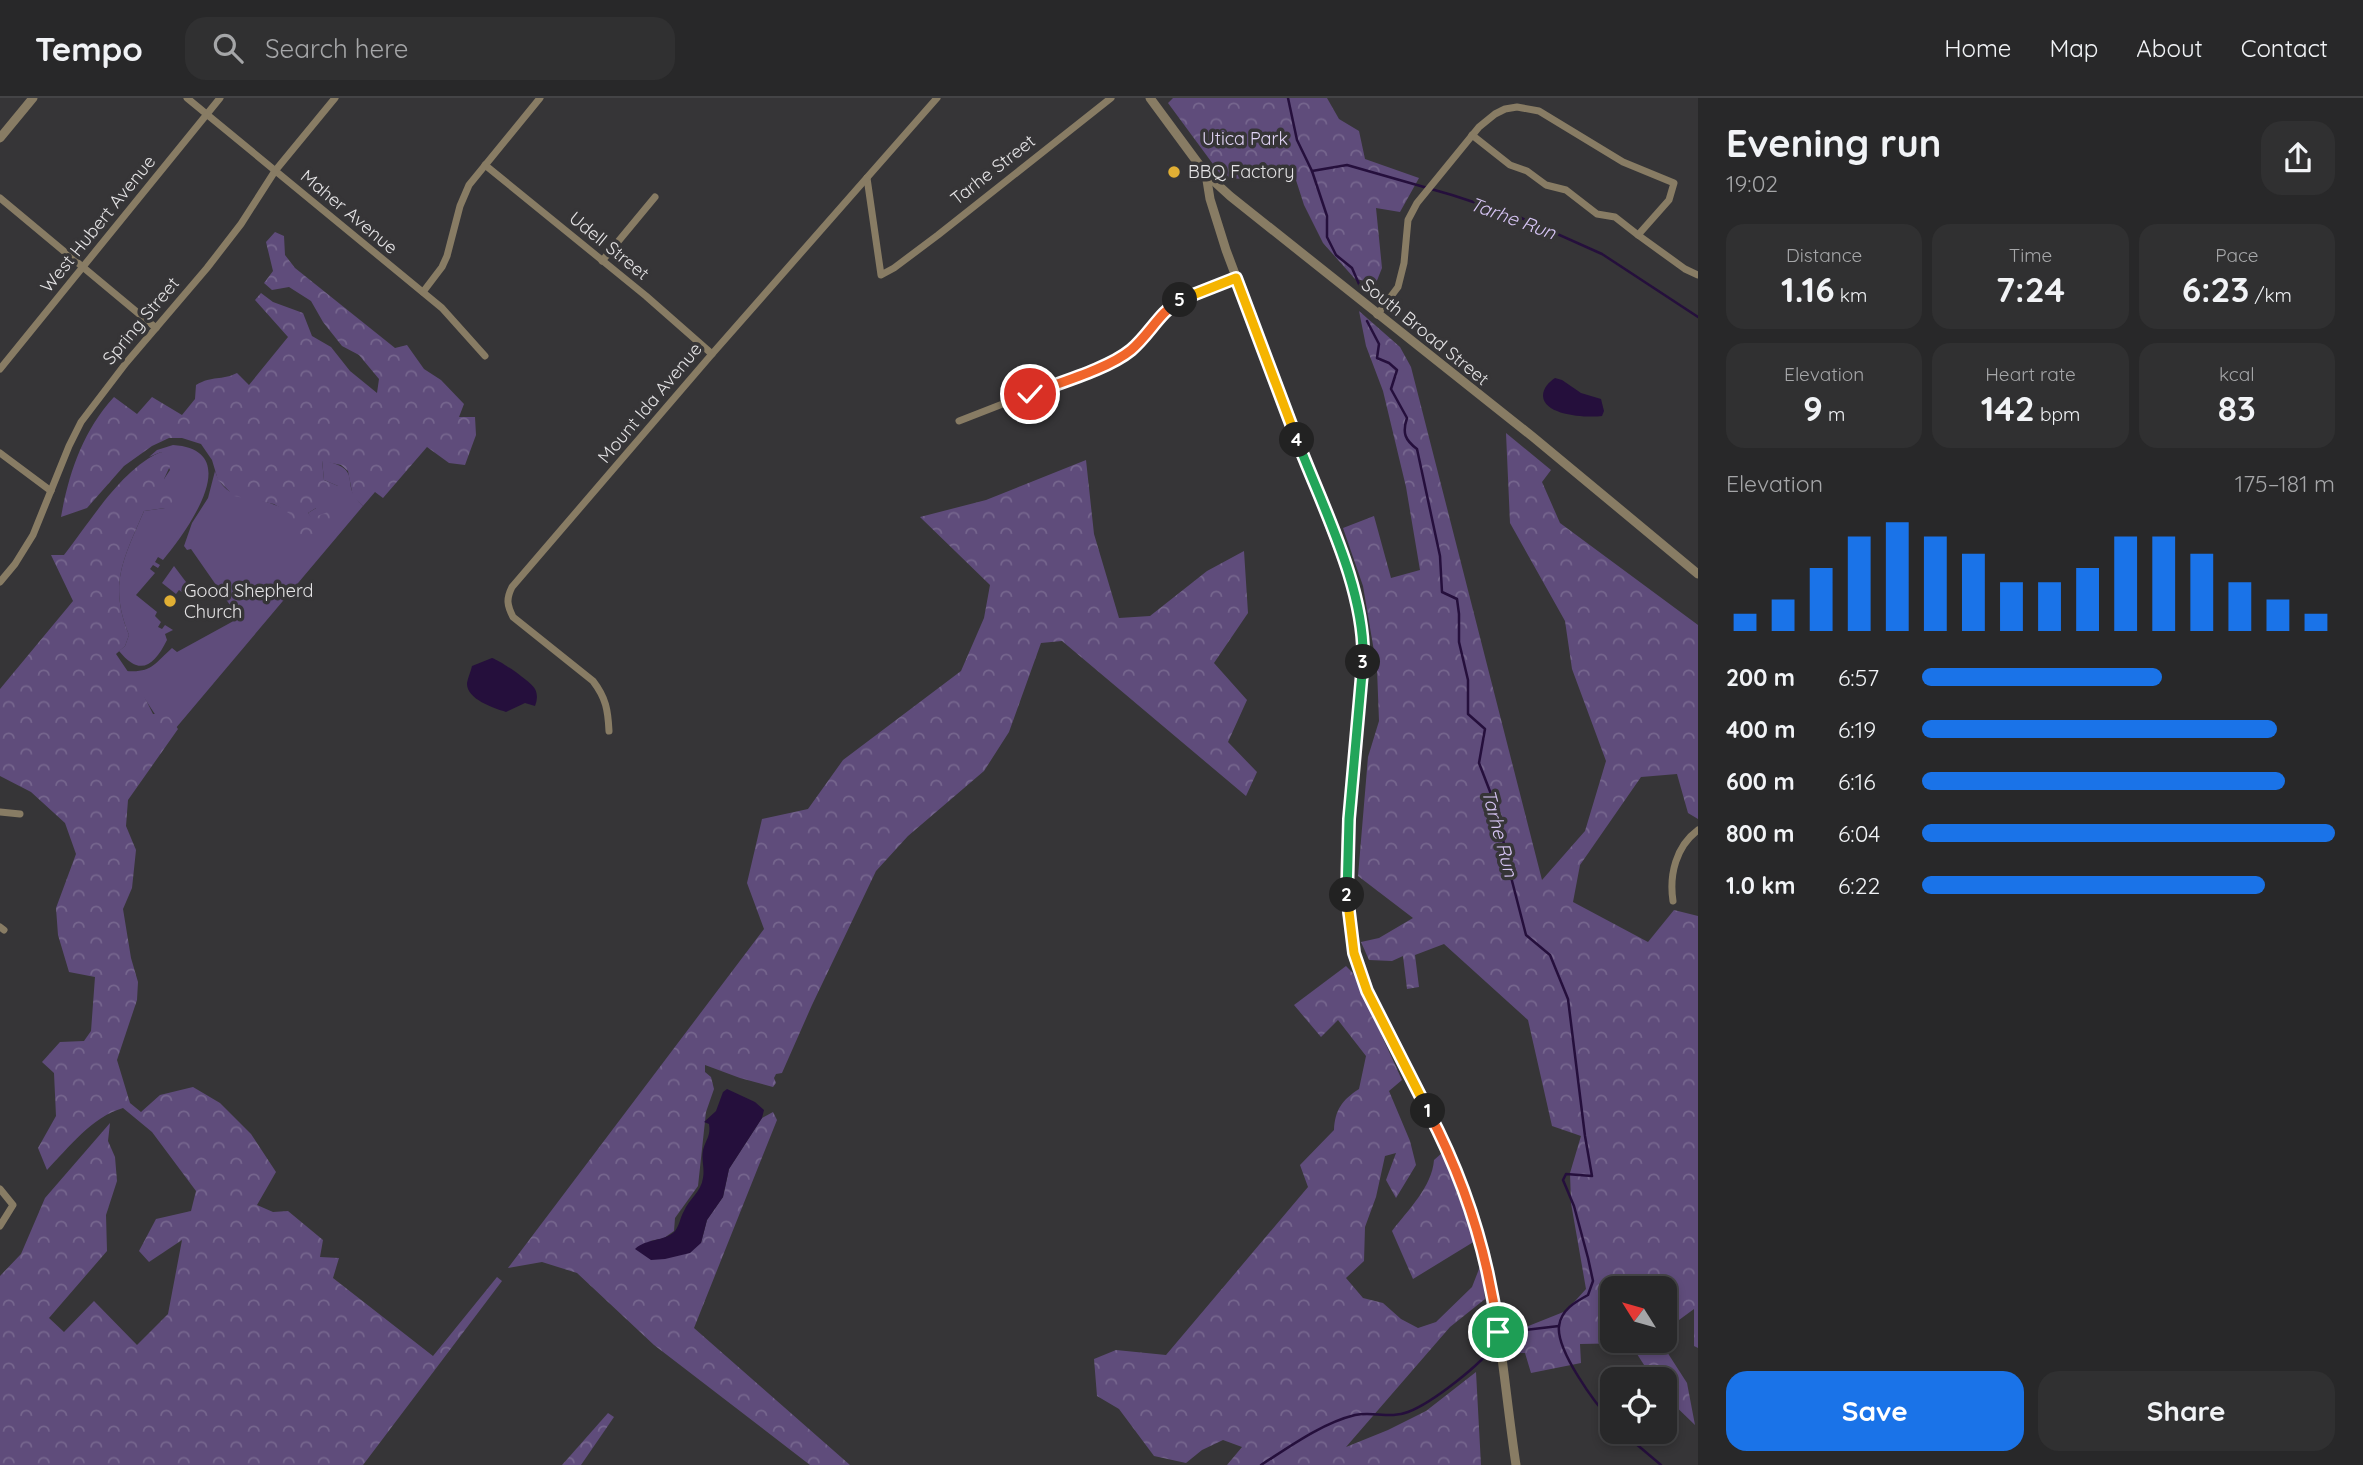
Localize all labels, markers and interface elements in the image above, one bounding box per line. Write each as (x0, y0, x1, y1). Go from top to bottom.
search box (185, 17, 675, 80)
text: Tempo (35, 28, 143, 69)
icon: search (209, 29, 247, 67)
text: Search here (265, 32, 408, 65)
text: Home (1944, 33, 2011, 63)
text: Map (2049, 33, 2098, 63)
text: About (2136, 33, 2203, 63)
text: Contact (2241, 33, 2328, 63)
text: Evening run (1726, 119, 1941, 167)
button: share (2261, 121, 2335, 195)
park label: Utica Park (1202, 127, 1288, 150)
street label: Tarhe Street (946, 129, 1040, 210)
street label: West Hubert Avenue (35, 150, 160, 297)
place label: BBQ Factory (1188, 160, 1294, 183)
street label: Maher Avenue (296, 164, 403, 259)
marker: BBQ Factory (1166, 164, 1182, 180)
text: 19:02 (1726, 169, 1778, 198)
water label: Tarhe Run (1467, 191, 1560, 245)
street label: Udell Street (565, 206, 654, 285)
text: Distance (1786, 243, 1862, 267)
text: Time (2009, 243, 2052, 267)
text: Pace (2215, 243, 2258, 267)
text: 1.16 (1781, 267, 1835, 311)
text: 7:24 (1996, 267, 2065, 311)
text: 6:23 (2182, 267, 2249, 311)
street label: Spring Street (97, 272, 184, 369)
street label: South Broad Street (1357, 273, 1494, 390)
pin: 5 (1162, 282, 1198, 318)
text: km (1835, 283, 1867, 307)
text: /km (2249, 283, 2292, 307)
text: 5 (1174, 287, 1185, 311)
street label: Mount Ida Avenue (593, 338, 707, 468)
text: Elevation (1784, 362, 1864, 386)
text: Heart rate (1985, 362, 2076, 386)
text: kcal (2219, 362, 2255, 386)
pin (1000, 364, 1060, 424)
icon: check (1011, 375, 1049, 413)
text: 9 (1803, 386, 1823, 430)
text: 142 (1981, 386, 2035, 430)
text: 83 (2218, 386, 2256, 430)
text: m (1823, 402, 1845, 426)
text: bpm (2035, 402, 2080, 426)
pin: 4 (1280, 422, 1314, 458)
text: 4 (1291, 427, 1302, 451)
text: Elevation (1726, 469, 1823, 498)
text: 175–181 m (2235, 469, 2335, 498)
place label: Good Shepherd Church (184, 579, 313, 623)
marker: Good Shepherd Church (162, 593, 178, 609)
pin: 3 (1346, 644, 1380, 680)
text: 3 (1357, 649, 1368, 673)
text: 200 m (1726, 663, 1795, 692)
text: 6:57 (1838, 663, 1879, 692)
text: 400 m (1726, 715, 1795, 744)
text: 6:19 (1838, 715, 1876, 744)
text: 600 m (1726, 767, 1795, 796)
text: 6:16 (1838, 767, 1876, 796)
water label: Tarhe Run (1477, 787, 1523, 880)
text: 800 m (1726, 819, 1795, 848)
text: 6:04 (1838, 819, 1880, 848)
text: 1.0 km (1726, 871, 1796, 900)
text: 6:22 (1838, 871, 1880, 900)
pin: 2 (1330, 878, 1364, 912)
text: 2 (1341, 882, 1352, 906)
pin: 1 (1410, 1094, 1446, 1128)
text: 1 (1424, 1098, 1431, 1122)
north arrow (1600, 1276, 1676, 1353)
map controls (1600, 1276, 1677, 1444)
pin (1468, 1302, 1528, 1362)
icon: arrive (1479, 1313, 1517, 1351)
button: locate (1600, 1367, 1677, 1444)
button: Save (1726, 1371, 2024, 1451)
button: Share (2038, 1371, 2335, 1451)

